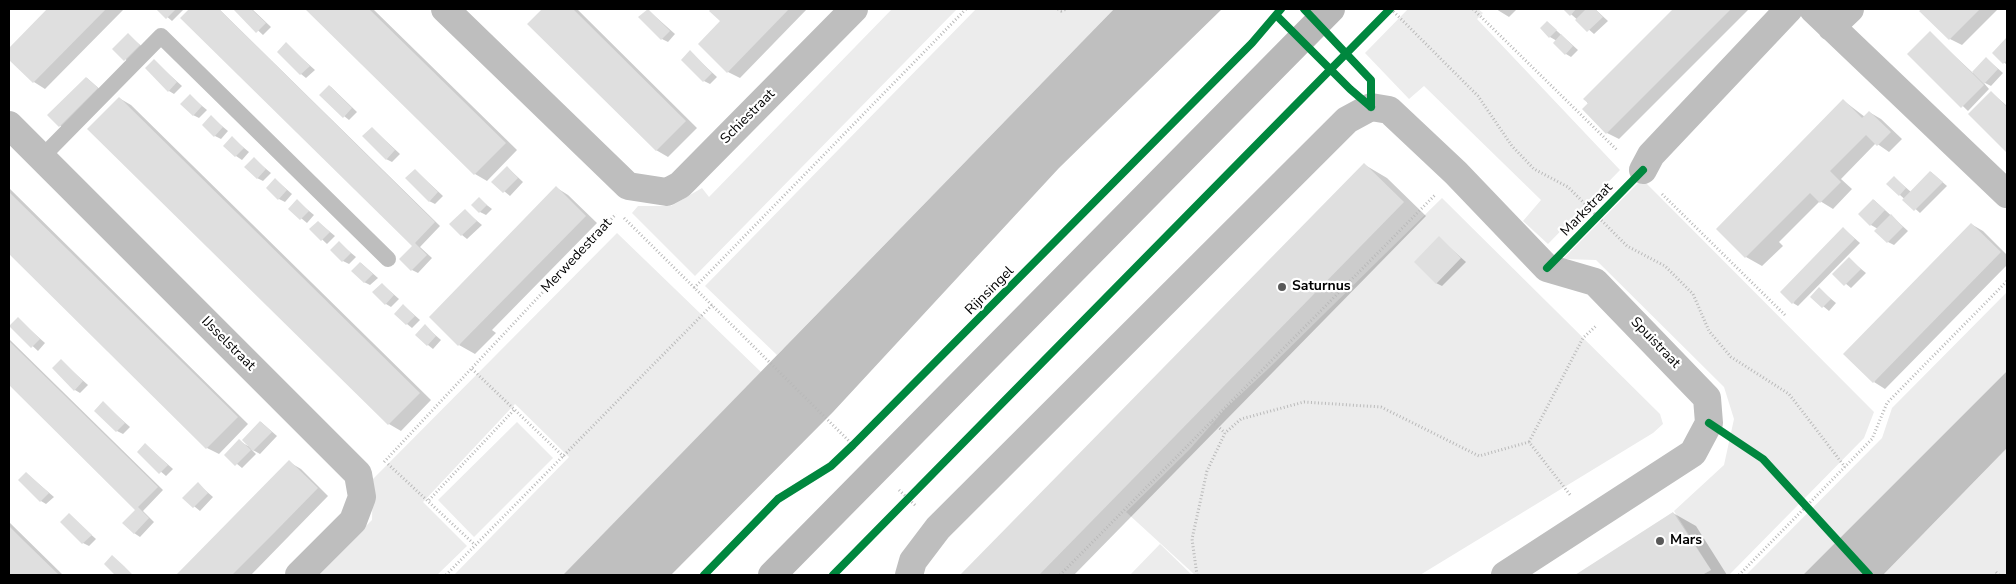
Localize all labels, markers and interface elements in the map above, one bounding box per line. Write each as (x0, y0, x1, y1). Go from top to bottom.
street label: Schiestraat (717, 86, 779, 148)
street label: Markstraat (1558, 180, 1616, 240)
street label: Merwedestraat (538, 215, 616, 297)
street label: Rijnsingel (962, 263, 1018, 319)
place label: Saturnus (1292, 279, 1351, 295)
marker: Saturnus (1276, 281, 1288, 293)
street label: IJsselstraat (198, 314, 258, 374)
street label: Spuistraat (1627, 314, 1683, 372)
place label: Mars (1670, 533, 1702, 549)
marker: Mars (1654, 535, 1666, 547)

